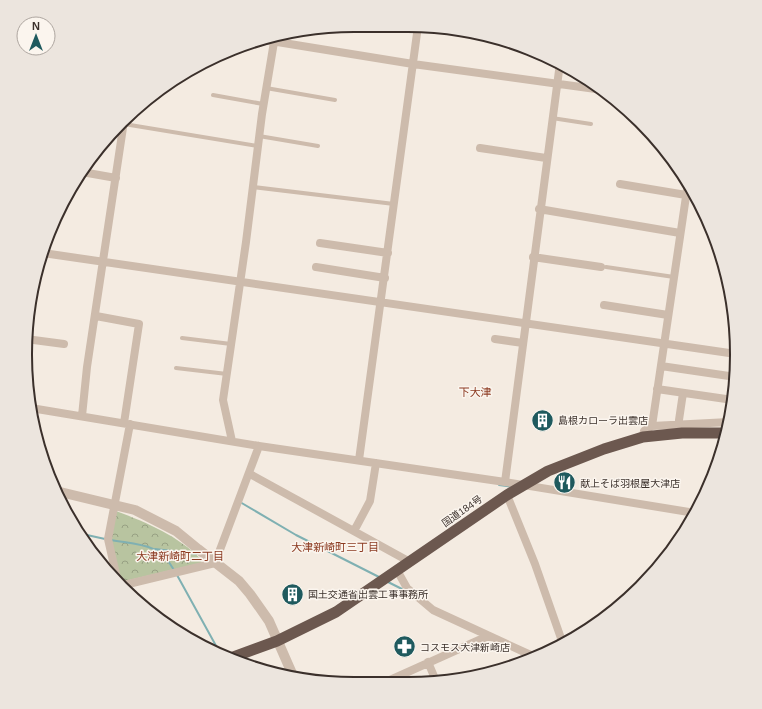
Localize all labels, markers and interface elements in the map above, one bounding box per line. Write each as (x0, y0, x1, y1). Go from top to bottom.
north arrow (16, 16, 56, 56)
text: N (32, 20, 40, 32)
district label: 下大津 (459, 386, 492, 398)
building icon: 島根カローラ出雲店 (529, 407, 555, 433)
place label: 島根カローラ出雲店 (558, 415, 648, 426)
restaurant icon: 献上そば羽根屋大津店 (552, 470, 578, 496)
place label: 献上そば羽根屋大津店 (580, 478, 680, 489)
street label: 国道184号 (440, 493, 484, 529)
district label: 大津新崎町三丁目 (291, 541, 379, 553)
district label: 大津新崎町二丁目 (136, 550, 224, 562)
building icon: 国土交通省出雲工事事務所 (280, 581, 306, 607)
place label: 国土交通省出雲工事事務所 (308, 589, 428, 600)
pharmacy icon: コスモス大津新崎店 (392, 634, 418, 660)
place label: コスモス大津新崎店 (420, 642, 510, 653)

